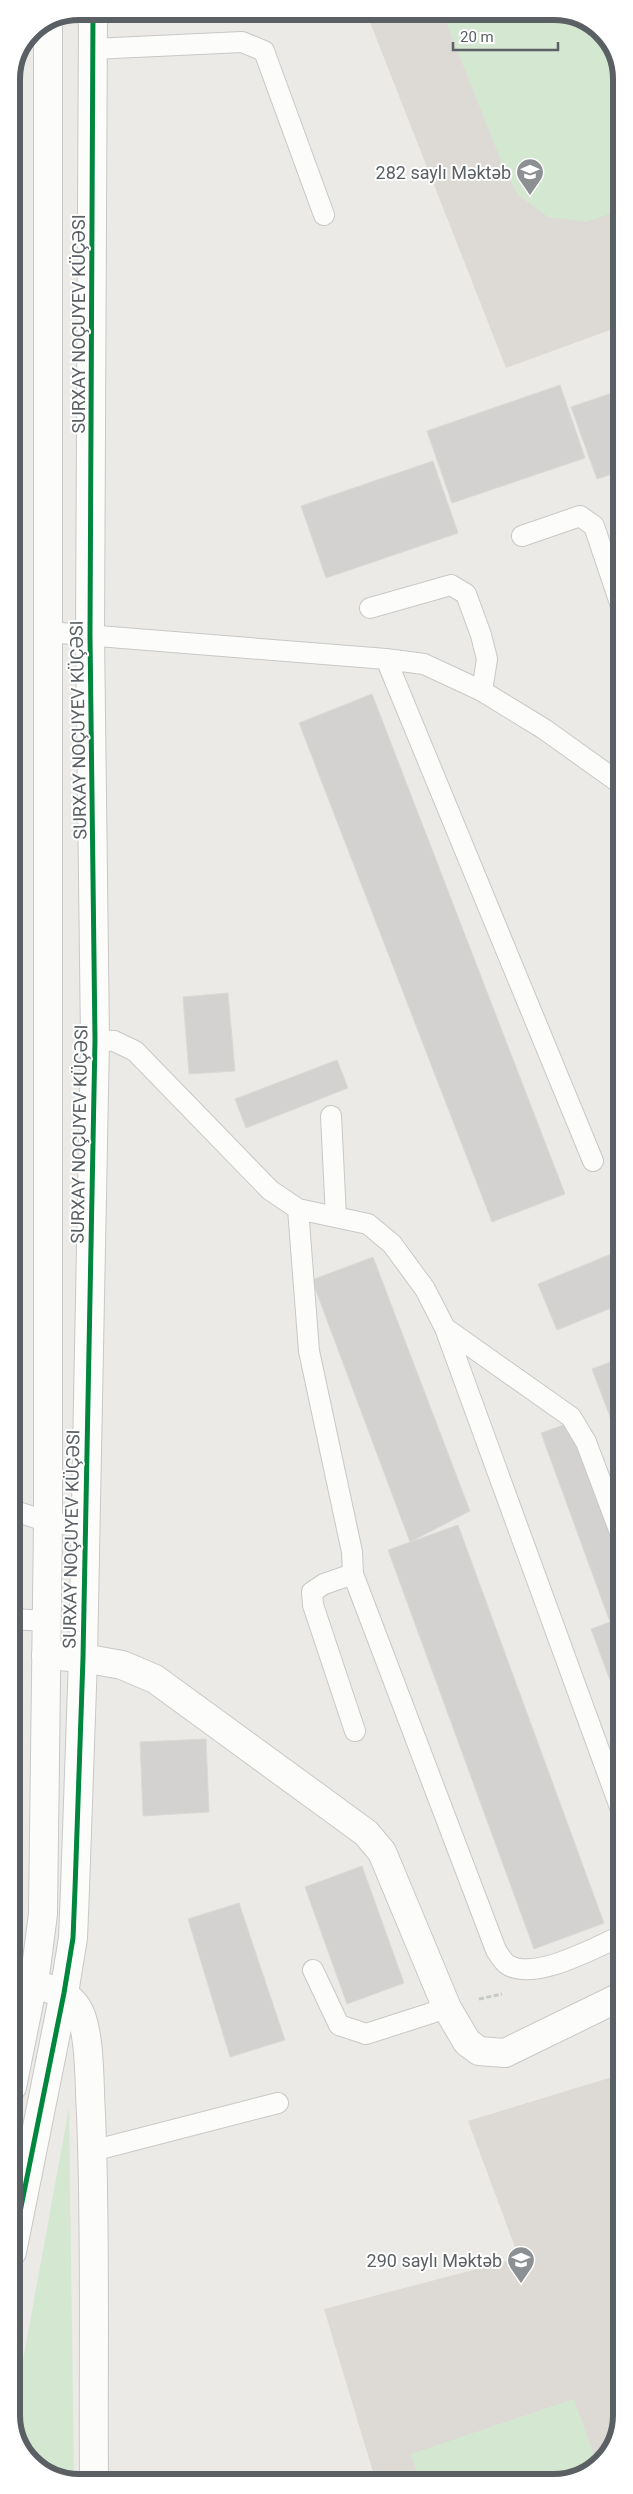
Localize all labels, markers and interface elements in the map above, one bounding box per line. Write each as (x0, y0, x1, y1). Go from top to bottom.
scale bar (453, 20, 558, 52)
text: 20 m (460, 28, 494, 46)
school or university icon: 282 saylı Məktəb (515, 157, 545, 196)
place label: 282 saylı Məktəb (376, 162, 511, 183)
street label: SURXAY NOÇUYEV KÜÇƏSI (68, 214, 89, 434)
street label: SURXAY NOÇUYEV KÜÇƏSI (66, 620, 90, 840)
street label: SURXAY NOÇUYEV KÜÇƏSI (67, 1024, 91, 1244)
street label: SURXAY NOÇUYEV KÜÇƏSI (59, 1429, 83, 1649)
school or university icon: 290 saylı Məktəb (506, 2245, 536, 2284)
place label: 290 saylı Məktəb (367, 2250, 502, 2271)

